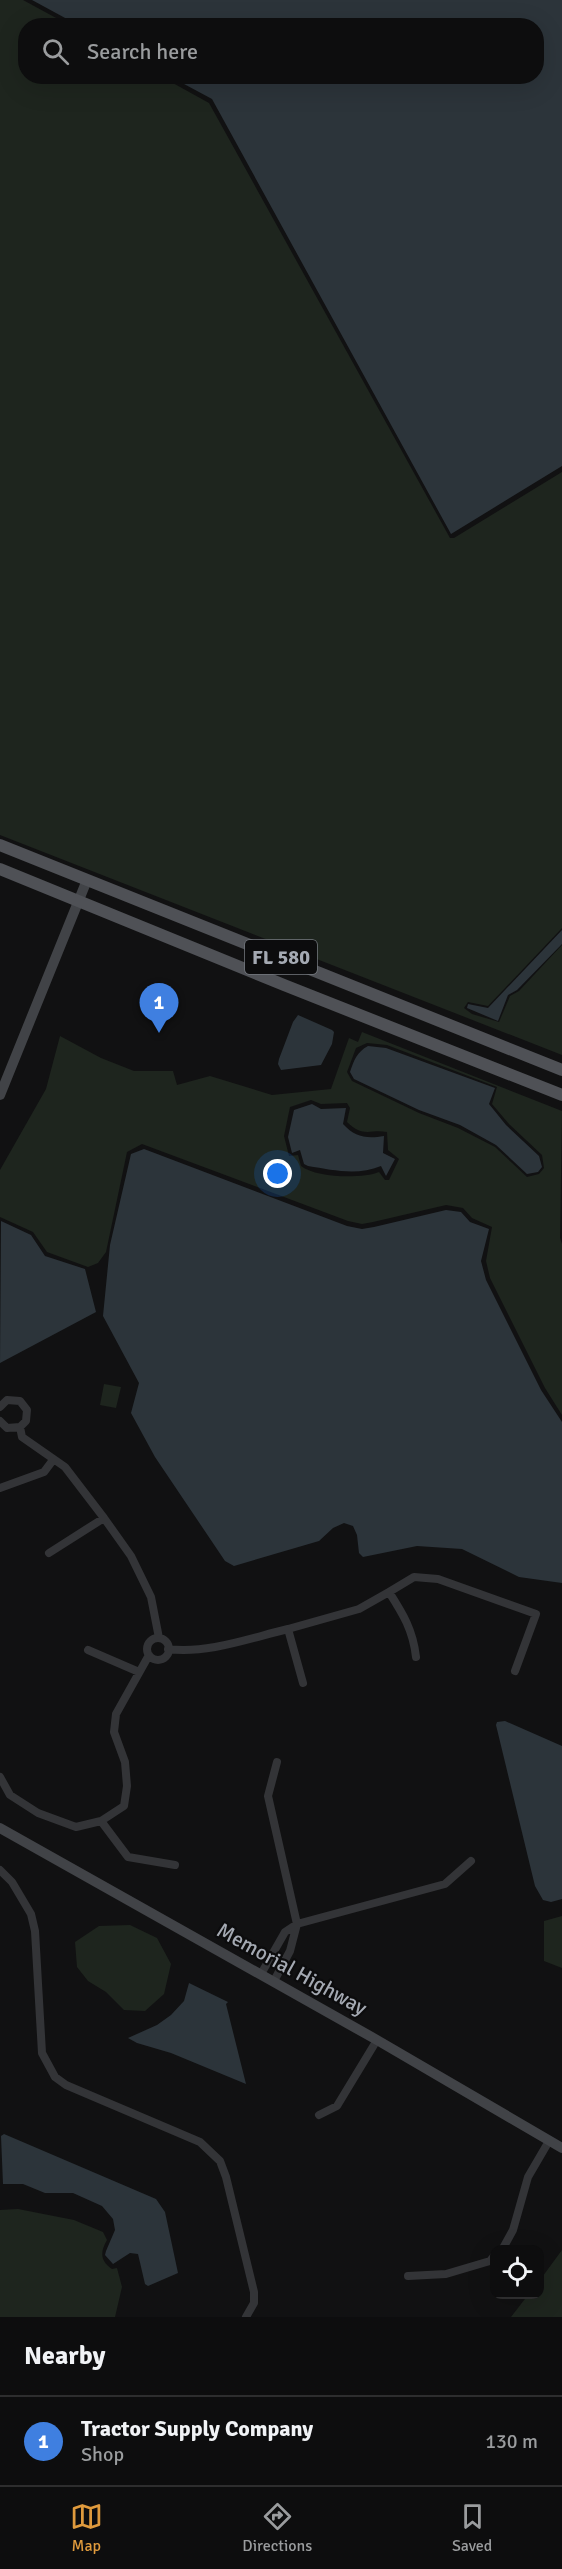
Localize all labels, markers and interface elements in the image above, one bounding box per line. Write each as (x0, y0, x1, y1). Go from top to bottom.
search box (18, 18, 544, 84)
icon: search (39, 35, 72, 68)
text: Search here (87, 38, 198, 65)
road number: FL 580 (245, 940, 317, 974)
pin: 1 (140, 984, 178, 1033)
your location (263, 1159, 292, 1188)
street label: Memorial Highway (212, 1917, 372, 2021)
map controls (490, 2245, 544, 2299)
button: locate (490, 2245, 544, 2299)
text: Nearby (24, 2340, 105, 2372)
text: Tractor Supply Company (81, 2415, 313, 2442)
text: 1 (38, 2429, 49, 2454)
text: 130 m (485, 2429, 538, 2454)
text: Shop (81, 2442, 124, 2467)
tab: Map (70, 2500, 103, 2556)
tab: Directions (242, 2500, 312, 2556)
tab: Saved (452, 2500, 492, 2556)

